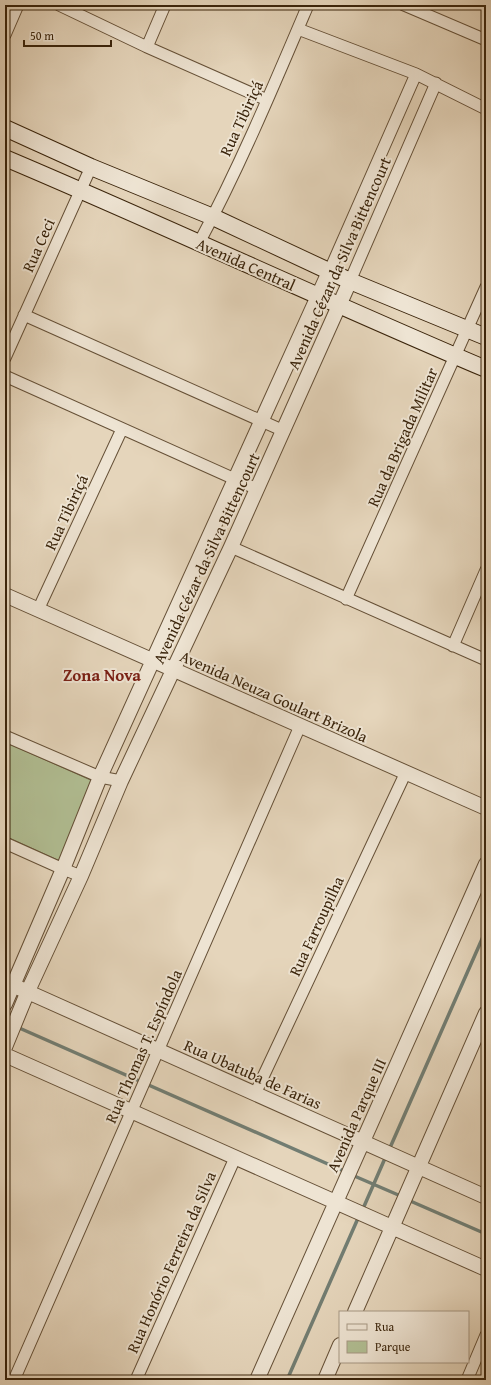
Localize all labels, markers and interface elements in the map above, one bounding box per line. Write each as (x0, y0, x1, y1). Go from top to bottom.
scale bar (24, 22, 111, 48)
text: 50 m (30, 27, 54, 44)
street label: Rua Tibiriçá (213, 76, 269, 160)
street label: Avenida Cézar da Silva Bittencourt (281, 152, 397, 373)
street label: Rua Ceci (15, 214, 61, 276)
street label: Avenida Central (192, 231, 300, 297)
street label: Rua da Brigada Militar (360, 363, 444, 511)
street label: Avenida Cézar da Silva Bittencourt (146, 448, 266, 668)
street label: Rua Tibiriçá (38, 470, 94, 554)
street label: Avenida Neuza Goulart Brizola (176, 644, 372, 748)
district label: Zona Nova (63, 662, 141, 687)
street label: Rua Farroupilha (282, 872, 350, 980)
street label: Rua Thomas T. Espíndola (98, 965, 188, 1127)
street label: Rua Ubatuba de Farias (180, 1033, 326, 1115)
street label: Avenida Parque III (320, 1054, 392, 1176)
street label: Rua Honório Ferreira da Silva (120, 1167, 222, 1357)
legend (339, 1311, 469, 1363)
text: Rua (375, 1318, 394, 1335)
text: Parque (375, 1338, 411, 1355)

